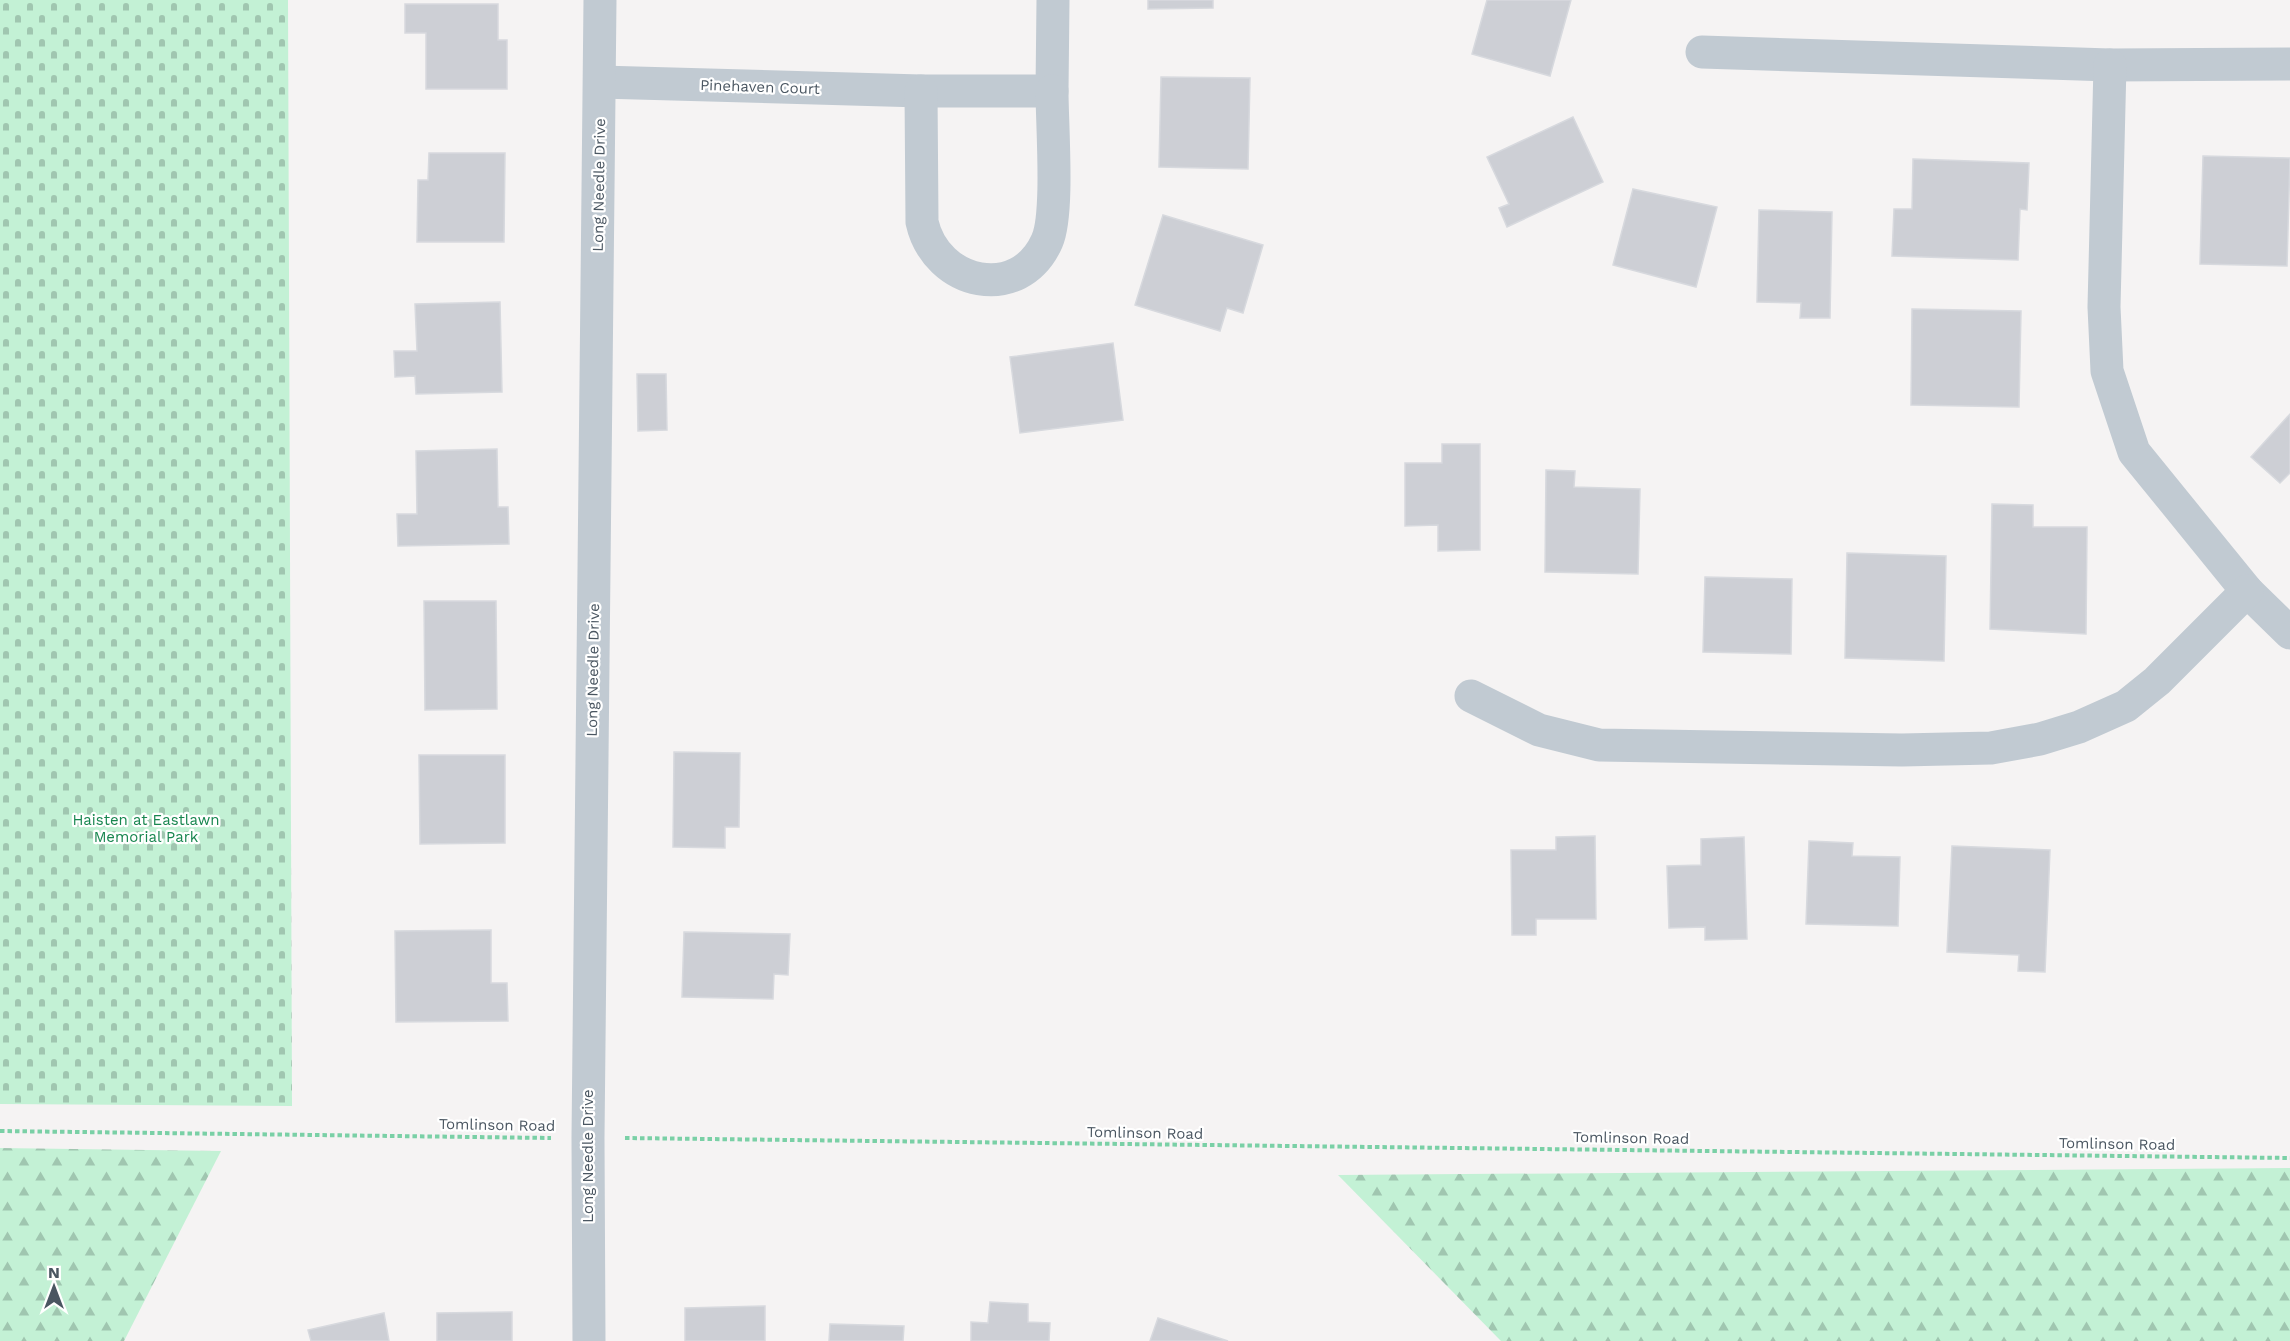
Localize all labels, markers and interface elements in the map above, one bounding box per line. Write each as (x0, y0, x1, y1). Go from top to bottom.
street label: Pinehaven Court (700, 76, 821, 98)
street label: Long Needle Drive (589, 118, 609, 252)
street label: Long Needle Drive (583, 603, 603, 737)
park label: Haisten at Eastlawn Memorial Park (72, 811, 220, 846)
street label: Long Needle Drive (579, 1089, 597, 1223)
street label: Tomlinson Road (439, 1115, 555, 1135)
street label: Tomlinson Road (1087, 1123, 1203, 1143)
street label: Tomlinson Road (1573, 1128, 1689, 1148)
street label: Tomlinson Road (2059, 1134, 2175, 1154)
north arrow (24, 1257, 84, 1317)
text: N (48, 1263, 60, 1282)

